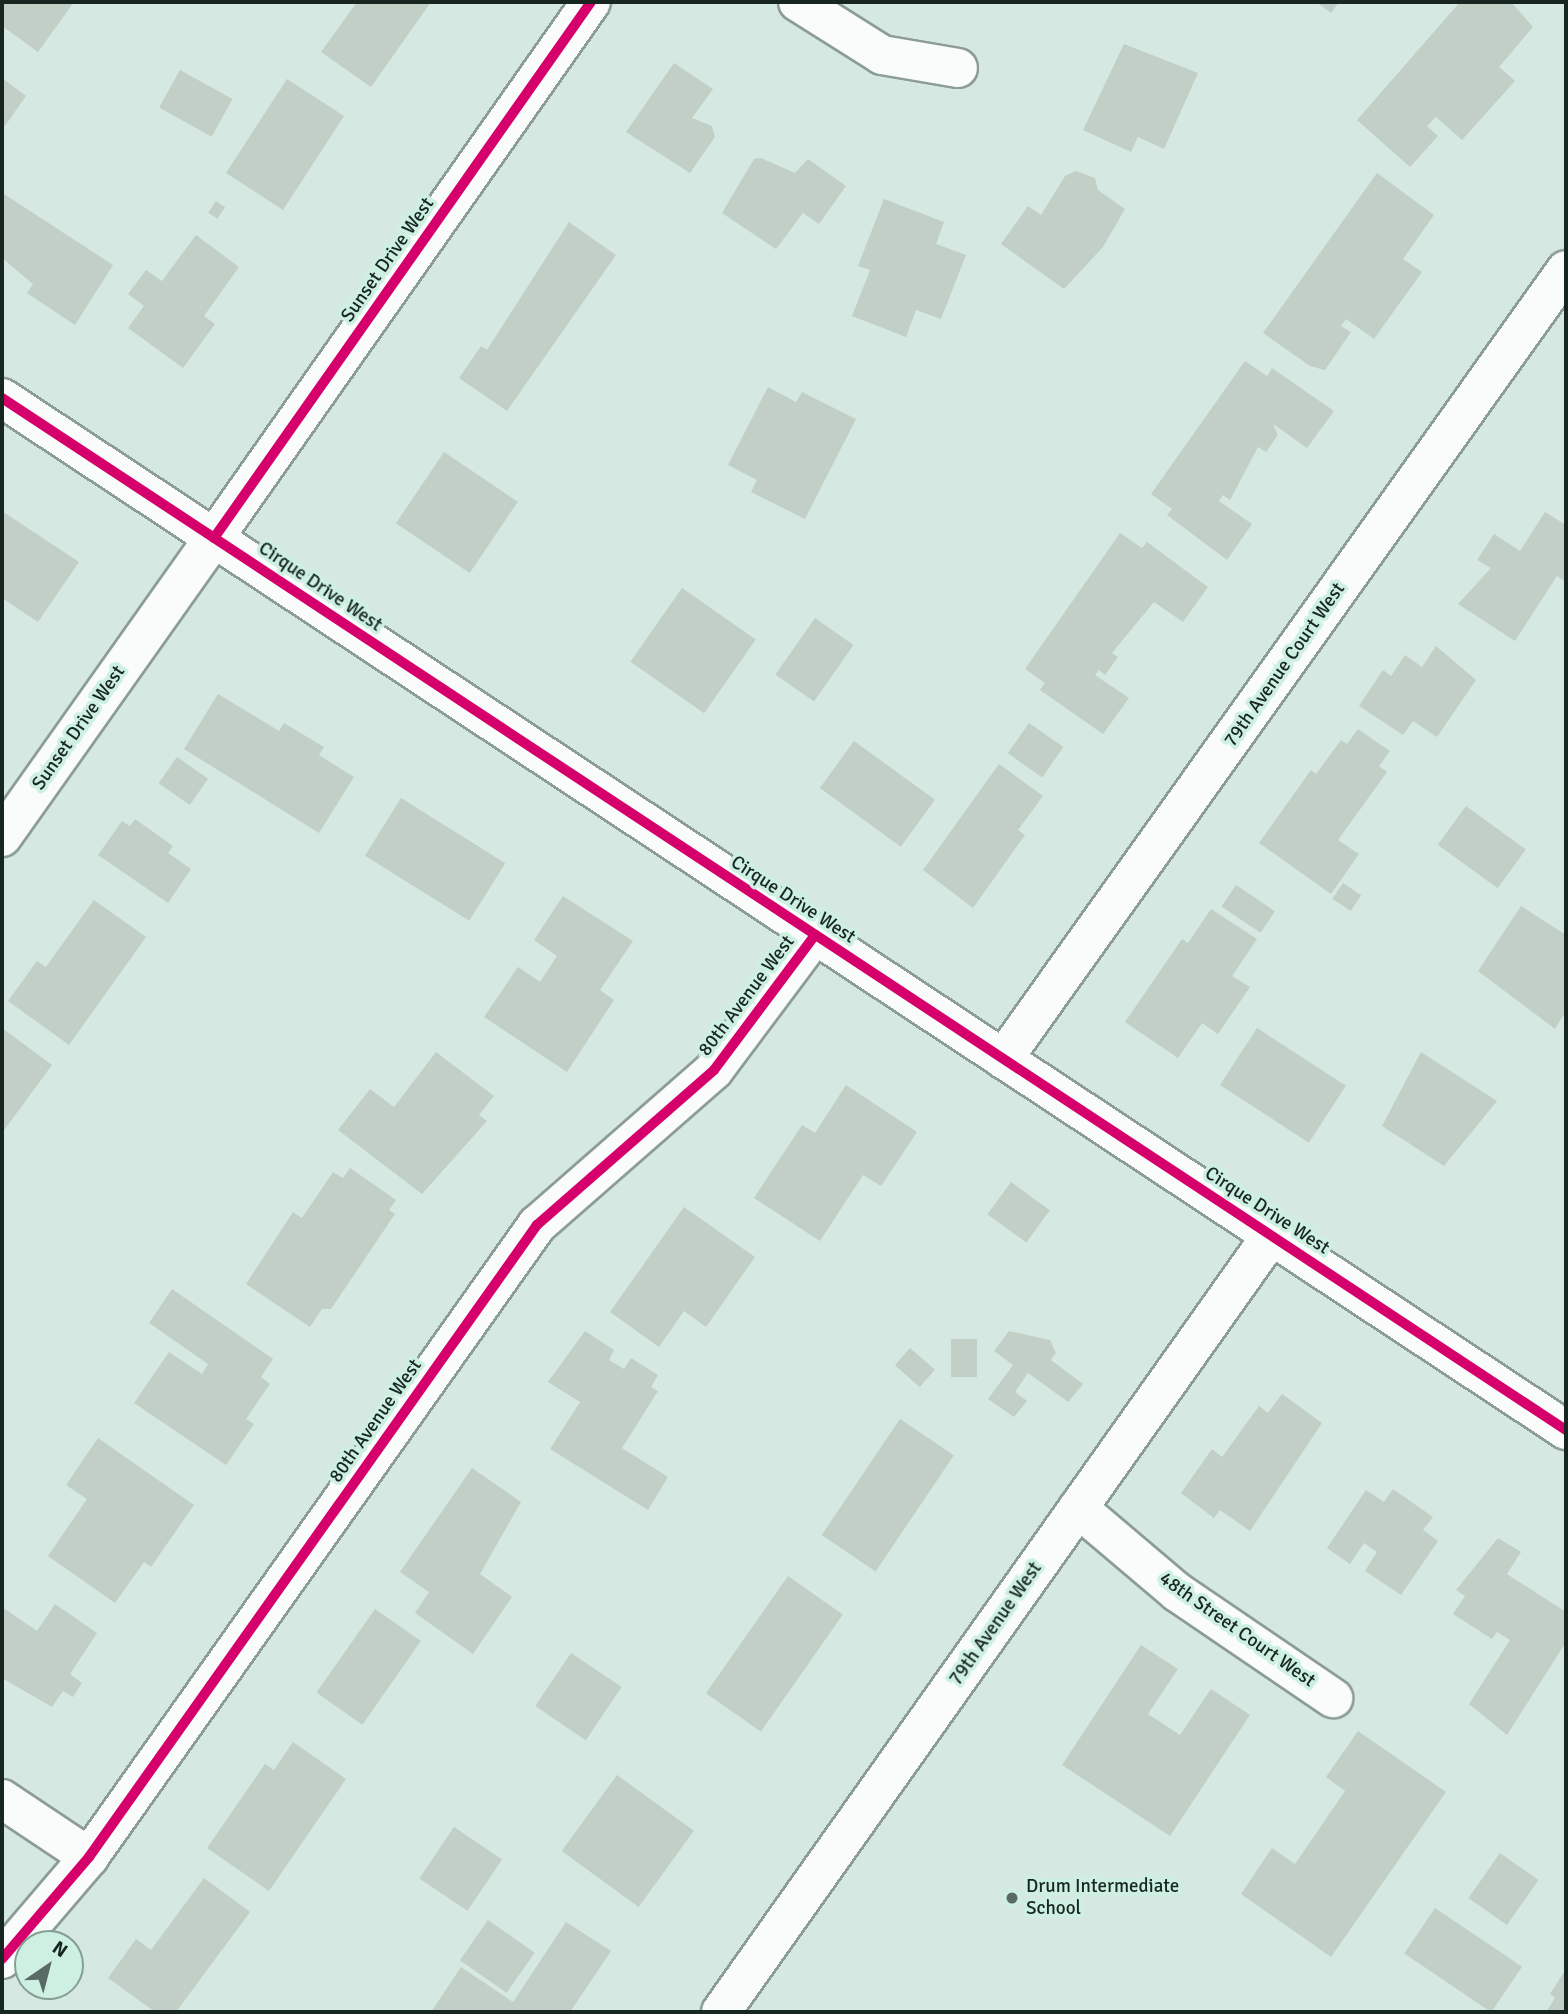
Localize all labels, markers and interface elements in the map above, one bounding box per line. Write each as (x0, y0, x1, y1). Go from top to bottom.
street label: Sunset Drive West (337, 193, 439, 327)
street label: Cirque Drive West (254, 537, 386, 637)
street label: 79th Avenue Court West (1220, 579, 1350, 751)
street label: Sunset Drive West (28, 661, 130, 795)
street label: Cirque Drive West (726, 851, 860, 949)
street label: 80th Avenue West (694, 931, 800, 1061)
street label: Cirque Drive West (1200, 1162, 1334, 1260)
street label: 80th Avenue West (325, 1355, 427, 1487)
street label: 79th Avenue West (945, 1558, 1047, 1690)
street label: 48th Street Court West (1155, 1568, 1319, 1692)
place label: Drum Intermediate School (1026, 1876, 1179, 1920)
marker: Drum Intermediate School (1004, 1890, 1020, 1906)
north arrow (14, 1930, 84, 2000)
text: N (48, 1936, 72, 1963)

